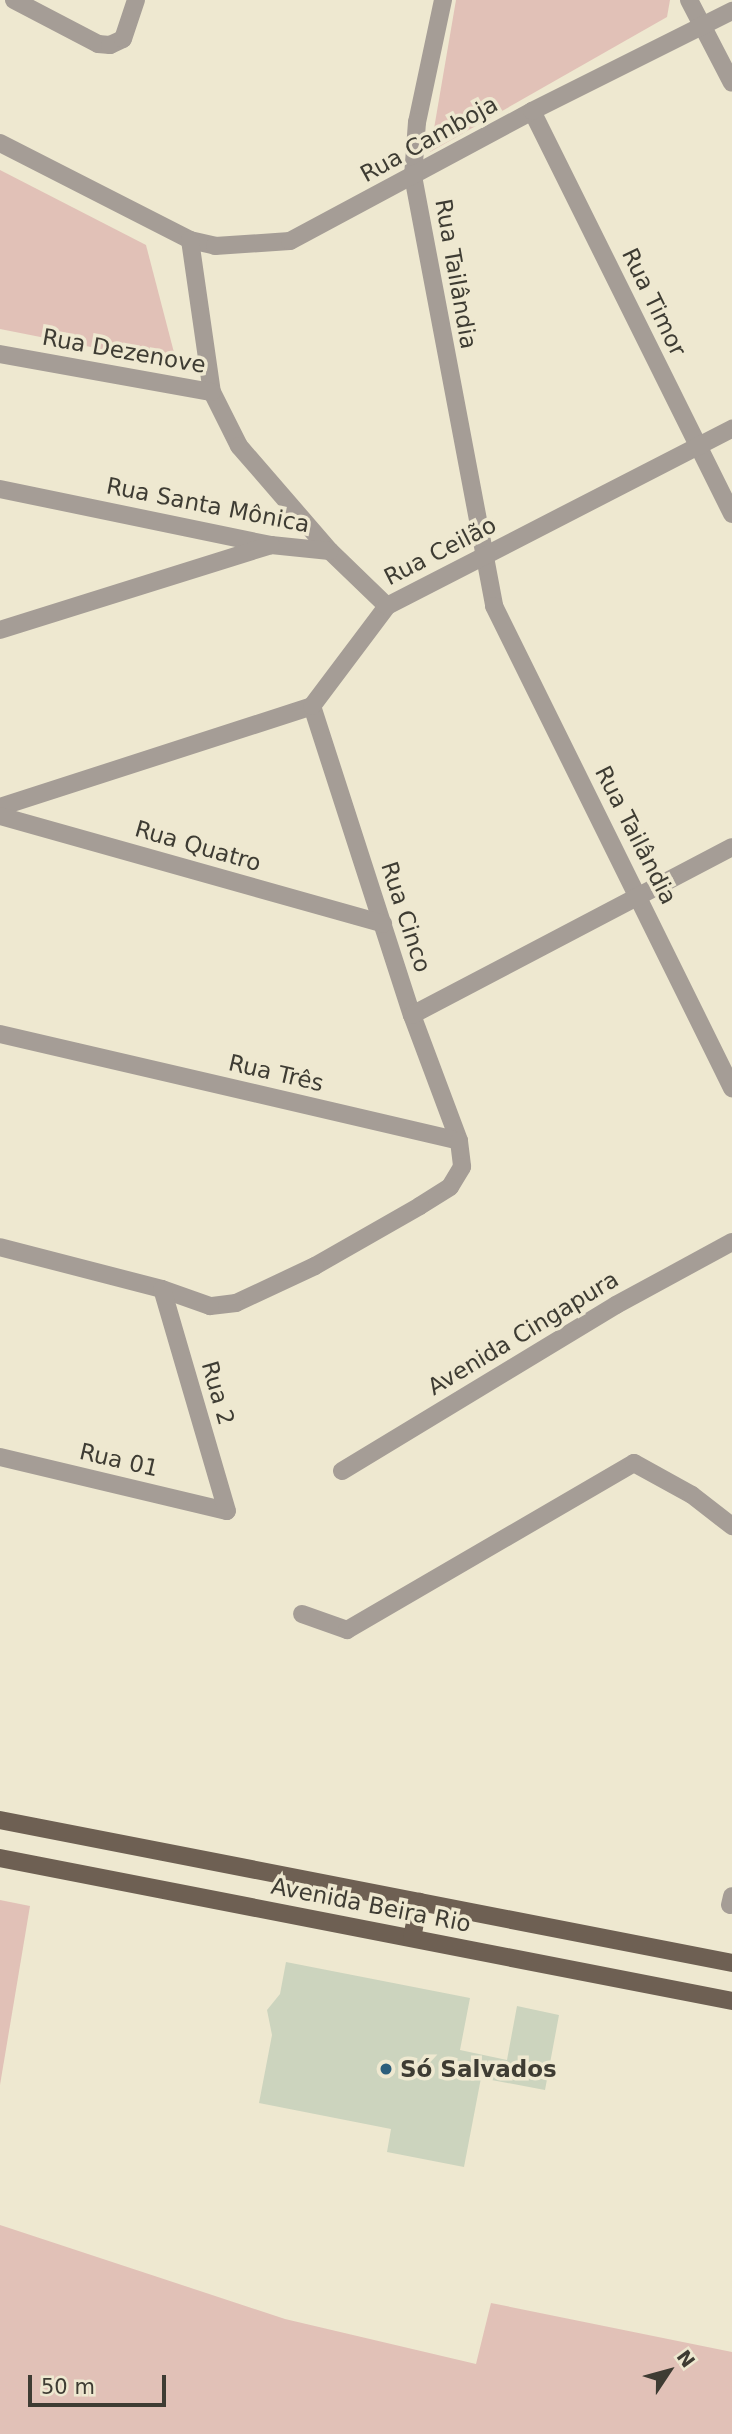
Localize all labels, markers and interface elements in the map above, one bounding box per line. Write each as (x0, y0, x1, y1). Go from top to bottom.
street label: Rua Camboja (356, 90, 502, 188)
street label: Rua Tailândia (429, 197, 483, 351)
street label: Rua Timor (616, 244, 692, 360)
street label: Rua Dezenove (40, 323, 208, 379)
street label: Rua Santa Mônica (104, 472, 312, 538)
street label: Rua Ceilão (379, 511, 501, 591)
street label: Rua Tailândia (589, 761, 683, 909)
street label: Rua Quatro (132, 815, 264, 877)
street label: Rua Cinco (375, 858, 437, 976)
street label: Rua Três (226, 1049, 326, 1097)
street label: Avenida Cingapura (423, 1265, 623, 1401)
street label: Rua 2 (196, 1358, 240, 1428)
street label: Rua 01 (77, 1438, 161, 1482)
street label: Avenida Beira Rio (269, 1872, 473, 1938)
place label: Só Salvados (400, 2055, 557, 2083)
marker: Só Salvados (378, 2061, 394, 2077)
north arrow (634, 2336, 704, 2406)
text: N (672, 2346, 700, 2372)
scale bar (32, 2360, 170, 2404)
text: 50 m (41, 2375, 95, 2399)

